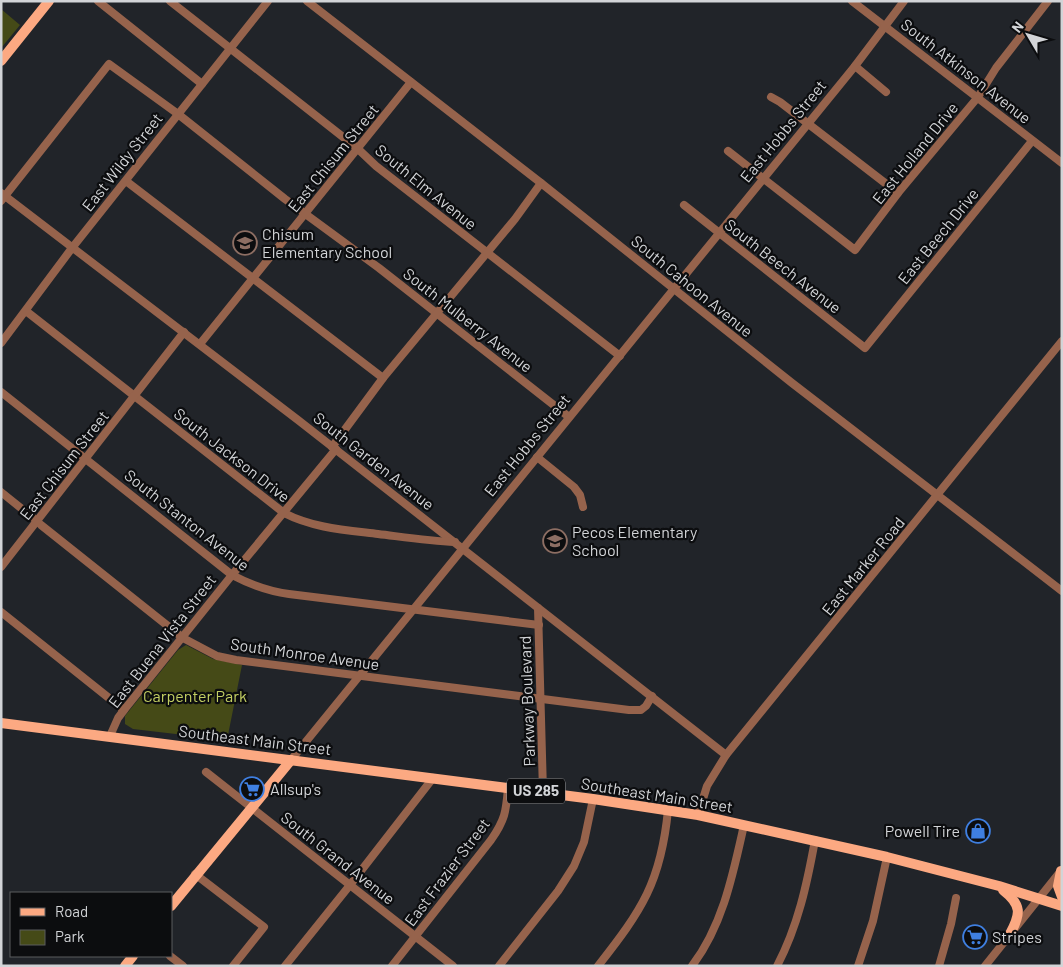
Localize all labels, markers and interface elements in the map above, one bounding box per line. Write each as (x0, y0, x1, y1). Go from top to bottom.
north arrow (1003, 10, 1053, 60)
street label: South Atkinson Avenue (898, 14, 1035, 127)
text: N (1008, 18, 1027, 36)
street label: East Hobbs Street (736, 76, 830, 186)
street label: East Holland Drive (868, 98, 961, 207)
street label: East Chisum Street (283, 100, 382, 215)
street label: East Wildy Street (77, 109, 166, 215)
street label: South Elm Avenue (372, 140, 481, 233)
street label: East Beech Drive (893, 184, 982, 287)
street label: South Beech Avenue (721, 214, 845, 317)
place label: Chisum Elementary School (262, 224, 392, 261)
school or university icon: Chisum Elementary School (232, 230, 258, 256)
street label: South Cahoon Avenue (628, 231, 757, 340)
street label: South Mulberry Avenue (400, 263, 537, 376)
street label: East Hobbs Street (480, 390, 574, 500)
street label: South Jackson Drive (171, 403, 294, 506)
street label: East Chisum Street (15, 406, 112, 523)
street label: South Garden Avenue (310, 408, 438, 514)
street label: South Stanton Avenue (121, 465, 254, 574)
street label: East Marker Road (817, 513, 908, 619)
place label: Pecos Elementary School (572, 522, 698, 559)
school or university icon: Pecos Elementary School (542, 528, 568, 554)
street label: East Buena Vista Street (104, 570, 219, 711)
street label: South Monroe Avenue (229, 634, 381, 673)
street label: Parkway Boulevard (515, 635, 538, 767)
park label: Carpenter Park (143, 686, 247, 705)
street label: Southeast Main Street (178, 721, 332, 758)
street label: Southeast Main Street (580, 773, 734, 816)
supermarket icon: Allsup's (239, 776, 265, 802)
road number: US 285 (507, 778, 565, 804)
place label: Allsup's (270, 779, 321, 798)
street label: South Grand Avenue (278, 807, 399, 908)
street label: East Frazier Street (400, 814, 493, 929)
shop icon: Powell Tire (965, 818, 991, 844)
place label: Powell Tire (885, 821, 960, 840)
legend (10, 892, 172, 957)
text: Road (55, 902, 88, 920)
supermarket icon: Stripes (962, 924, 988, 950)
text: Park (55, 927, 85, 945)
place label: Stripes (992, 927, 1042, 946)

